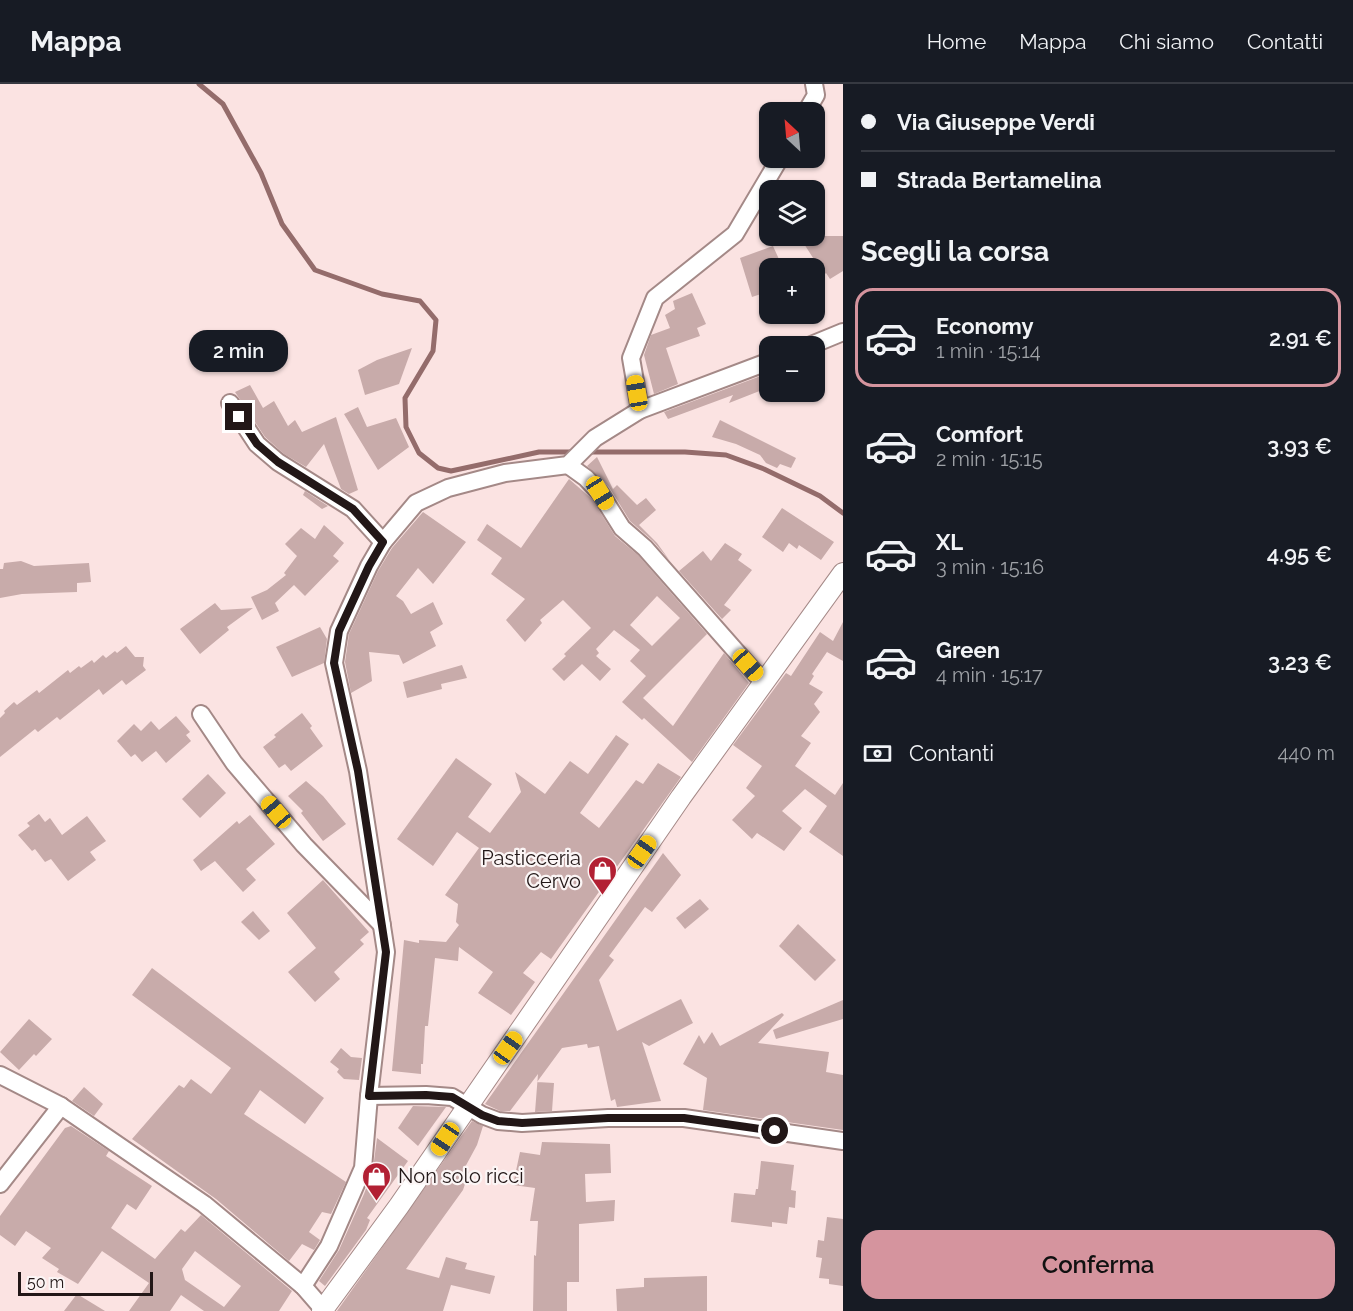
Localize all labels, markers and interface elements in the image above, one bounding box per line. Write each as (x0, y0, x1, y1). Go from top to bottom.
text: Mappa (30, 25, 122, 58)
text: Home (927, 29, 986, 54)
text: Mappa (1019, 29, 1086, 54)
text: Chi siamo (1119, 29, 1214, 54)
text: Contatti (1247, 29, 1323, 54)
north arrow (759, 102, 825, 168)
map controls (759, 102, 825, 402)
text: Via Giuseppe Verdi (897, 109, 1095, 135)
text: Strada Bertamelina (897, 167, 1102, 193)
button: layers (759, 180, 825, 246)
text: Scegli la corsa (861, 236, 1049, 267)
button: + (759, 258, 825, 324)
icon: car (864, 311, 918, 365)
text: Economy (936, 313, 1034, 339)
text: 2.91 € (1269, 325, 1332, 351)
callout: 2 min (190, 330, 288, 372)
button: − (759, 336, 825, 402)
text: 2 min (213, 339, 264, 363)
text: 1 min · 15:14 (936, 339, 1041, 363)
car (625, 374, 649, 412)
route end (225, 403, 252, 430)
icon: car (864, 419, 918, 473)
text: Comfort (936, 421, 1023, 447)
text: 3.93 € (1267, 433, 1332, 459)
text: 2 min · 15:15 (936, 447, 1043, 471)
car (583, 473, 617, 513)
icon: car (864, 527, 918, 581)
text: XL (936, 529, 963, 555)
text: 4.95 € (1267, 541, 1332, 567)
text: 3 min · 15:16 (936, 555, 1044, 579)
icon: car (864, 635, 918, 689)
text: Green (936, 637, 1000, 663)
car (729, 646, 767, 684)
text: 3.23 € (1268, 649, 1332, 675)
text: 4 min · 15:17 (936, 663, 1043, 687)
icon: cash (861, 737, 894, 770)
text: Contanti (909, 740, 994, 766)
text: 440 m (1277, 741, 1335, 765)
car (258, 792, 294, 832)
car (624, 832, 660, 872)
place label: Pasticceria Cervo (481, 846, 581, 893)
shop icon: Pasticceria Cervo (586, 854, 618, 896)
car (490, 1028, 526, 1068)
route start (761, 1117, 788, 1144)
car (427, 1119, 463, 1159)
shop icon: Non solo ricci (361, 1160, 393, 1202)
place label: Non solo ricci (398, 1164, 524, 1188)
button: Conferma (861, 1230, 1335, 1299)
scale bar (18, 1269, 153, 1296)
text: 50 m (27, 1273, 64, 1292)

